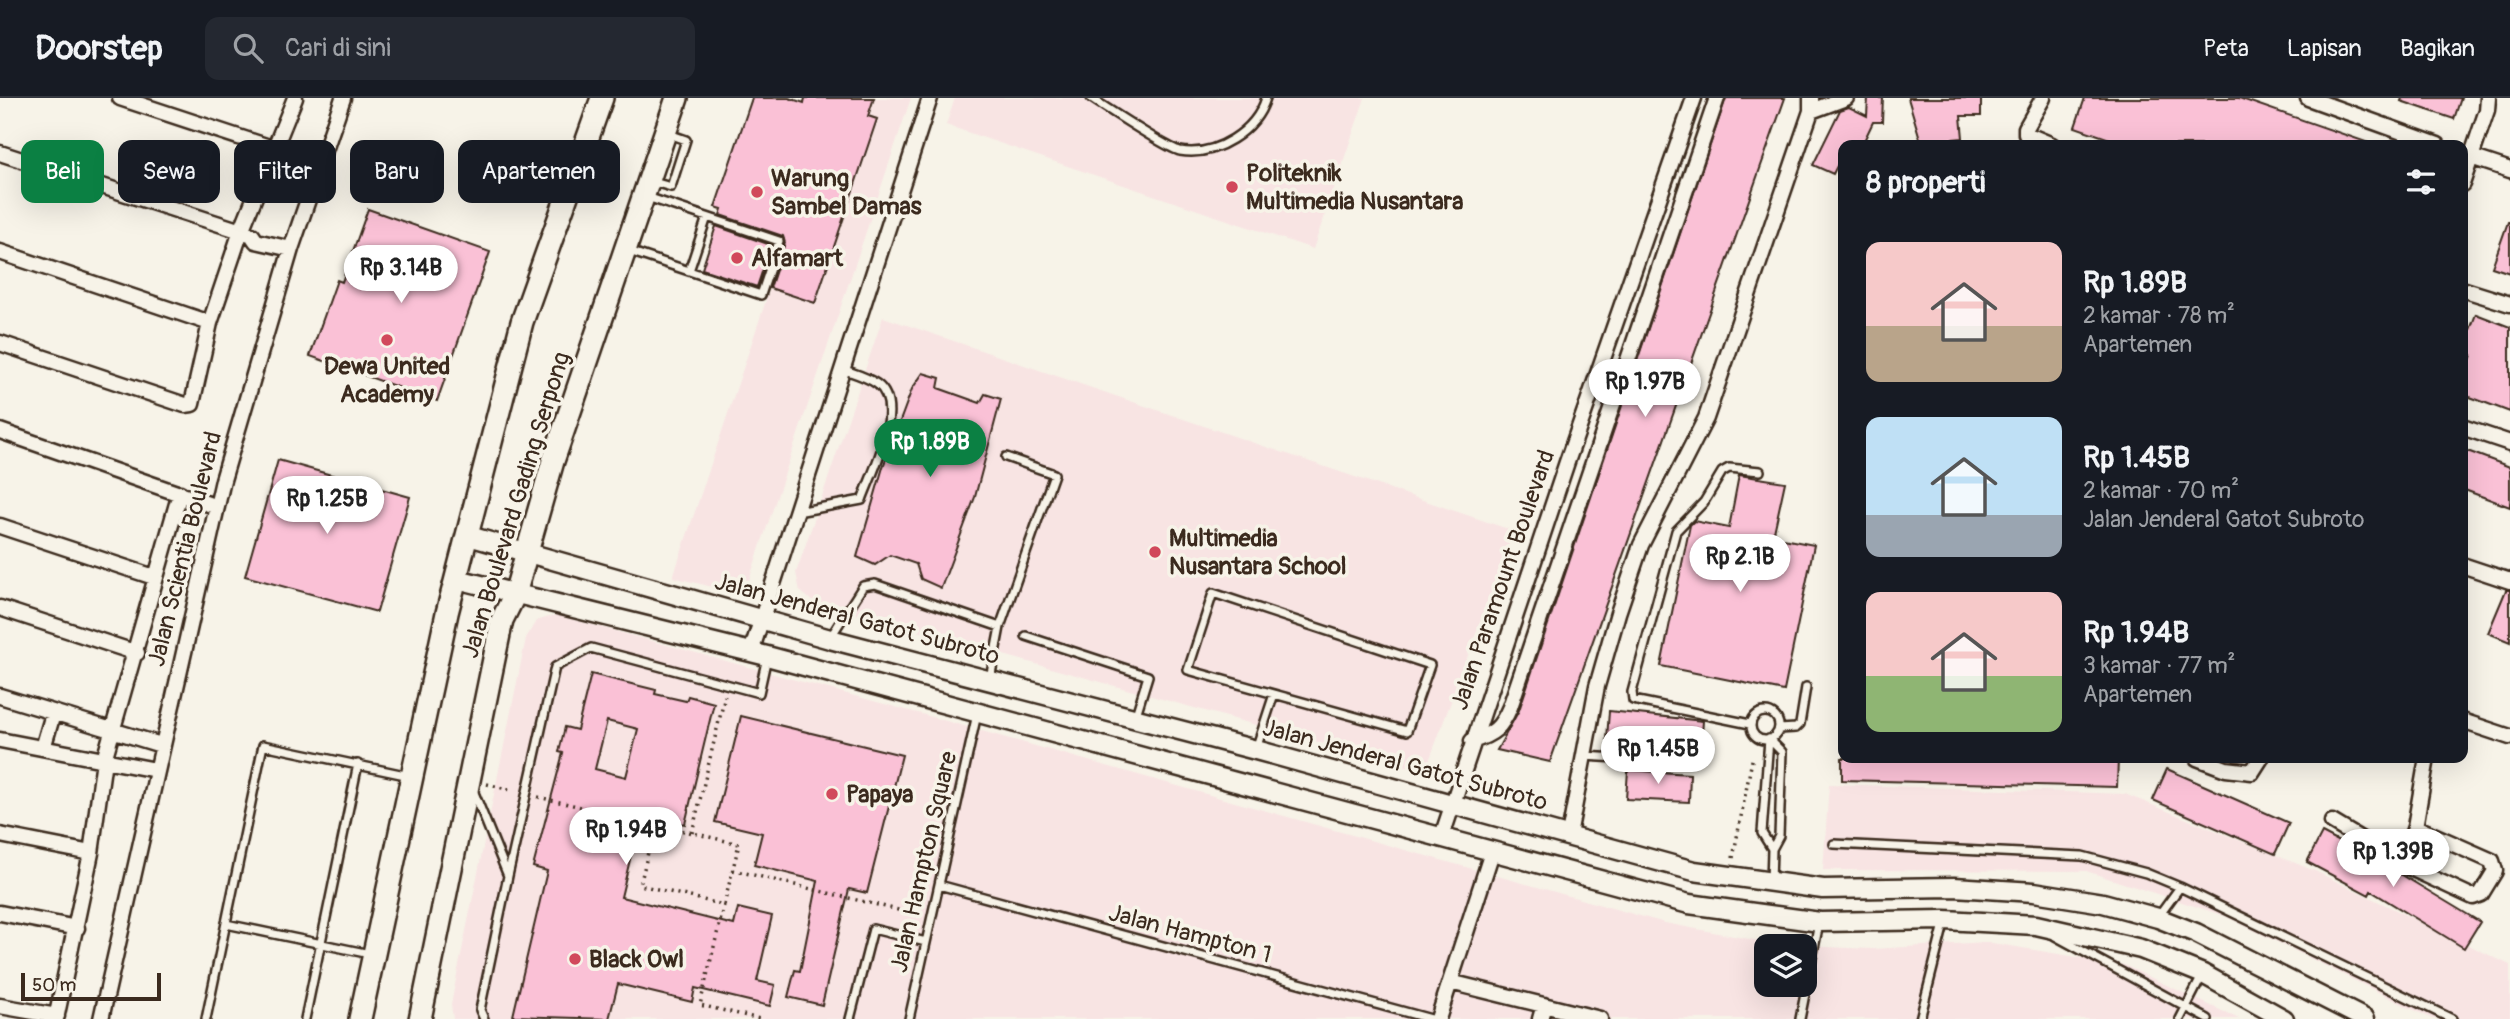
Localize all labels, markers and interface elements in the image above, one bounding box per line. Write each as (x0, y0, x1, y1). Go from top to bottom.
search box (205, 17, 695, 80)
text: Doorstep (35, 28, 163, 69)
icon: search (229, 29, 267, 67)
text: Cari di sini (285, 32, 391, 64)
text: Peta (2203, 34, 2249, 63)
text: Lapisan (2287, 34, 2362, 63)
text: Bagikan (2400, 34, 2475, 63)
chip: Beli (21, 140, 104, 203)
chip: Sewa (118, 140, 220, 203)
chip: Filter (234, 140, 336, 203)
chip: Baru (350, 140, 444, 203)
chip: Apartemen (458, 140, 620, 203)
place label: Politeknik Multimedia Nusantara (1246, 159, 1463, 216)
icon: filters (2402, 163, 2440, 201)
place label: Warung Sambel Damas (771, 164, 922, 221)
text: 8 properti (1866, 164, 1985, 201)
marker: Politeknik Multimedia Nusantara (1224, 179, 1240, 195)
marker: Warung Sambel Damas (749, 184, 765, 200)
place label: Alfamart (751, 244, 844, 273)
pin: Rp 3.14B (329, 246, 473, 305)
marker: Alfamart (729, 250, 745, 266)
text: Rp 3.14B (360, 253, 442, 282)
text: Rp 1.89B (2083, 264, 2187, 301)
icon: home (1922, 270, 2006, 354)
text: 2 kamar · 78 m² (2083, 301, 2235, 330)
text: Apartemen (2083, 330, 2192, 359)
marker: Dewa United Academy (379, 332, 395, 348)
street label: Jalan Boulevard Gading Serpong (456, 348, 576, 662)
place label: Dewa United Academy (324, 352, 450, 409)
pin: Rp 1.97B (1573, 360, 1717, 419)
text: Rp 1.97B (1605, 367, 1685, 396)
pin: Rp 1.89B (858, 420, 1002, 479)
text: Rp 1.89B (890, 427, 970, 456)
street label: Jalan Scientia Boulevard (142, 429, 228, 669)
text: Rp 1.45B (2083, 439, 2190, 476)
icon: home (1922, 445, 2006, 529)
street label: Jalan Paramount Boulevard (1445, 446, 1561, 714)
pin: Rp 1.25B (255, 476, 399, 536)
text: 2 kamar · 70 m² (2083, 476, 2239, 505)
text: Rp 1.25B (286, 484, 368, 513)
text: Jalan Jenderal Gatot Subroto (2083, 505, 2364, 534)
place label: Multimedia Nusantara School (1169, 524, 1347, 581)
pin: Rp 2.1B (1675, 534, 1805, 594)
text: Rp 2.1B (1705, 542, 1775, 571)
marker: Multimedia Nusantara School (1147, 544, 1163, 560)
street label: Jalan Jenderal Gatot Subroto (711, 567, 1003, 671)
text: Rp 1.94B (2083, 614, 2189, 651)
icon: home (1922, 620, 2006, 704)
text: 3 kamar · 77 m² (2083, 651, 2235, 680)
text: Apartemen (2083, 680, 2192, 709)
street label: Jalan Jenderal Gatot Subroto (1259, 713, 1551, 817)
pin: Rp 1.45B (1586, 726, 1730, 786)
text: Rp 1.45B (1617, 734, 1699, 763)
street label: Jalan Hampton Square (884, 748, 964, 975)
place label: Papaya (846, 780, 913, 809)
marker: Papaya (824, 786, 840, 802)
pin: Rp 1.94B (554, 808, 698, 867)
text: Rp 1.94B (585, 815, 667, 844)
pin: Rp 1.39B (2321, 830, 2465, 889)
text: Rp 1.39B (2353, 837, 2433, 866)
street label: Jalan Hampton 1 (1106, 898, 1274, 970)
map controls (1754, 934, 1817, 997)
button: layers (1754, 934, 1817, 997)
place label: Black Owl (589, 945, 684, 974)
marker: Black Owl (567, 951, 583, 967)
scale bar (21, 970, 161, 1002)
text: 50 m (32, 973, 76, 997)

